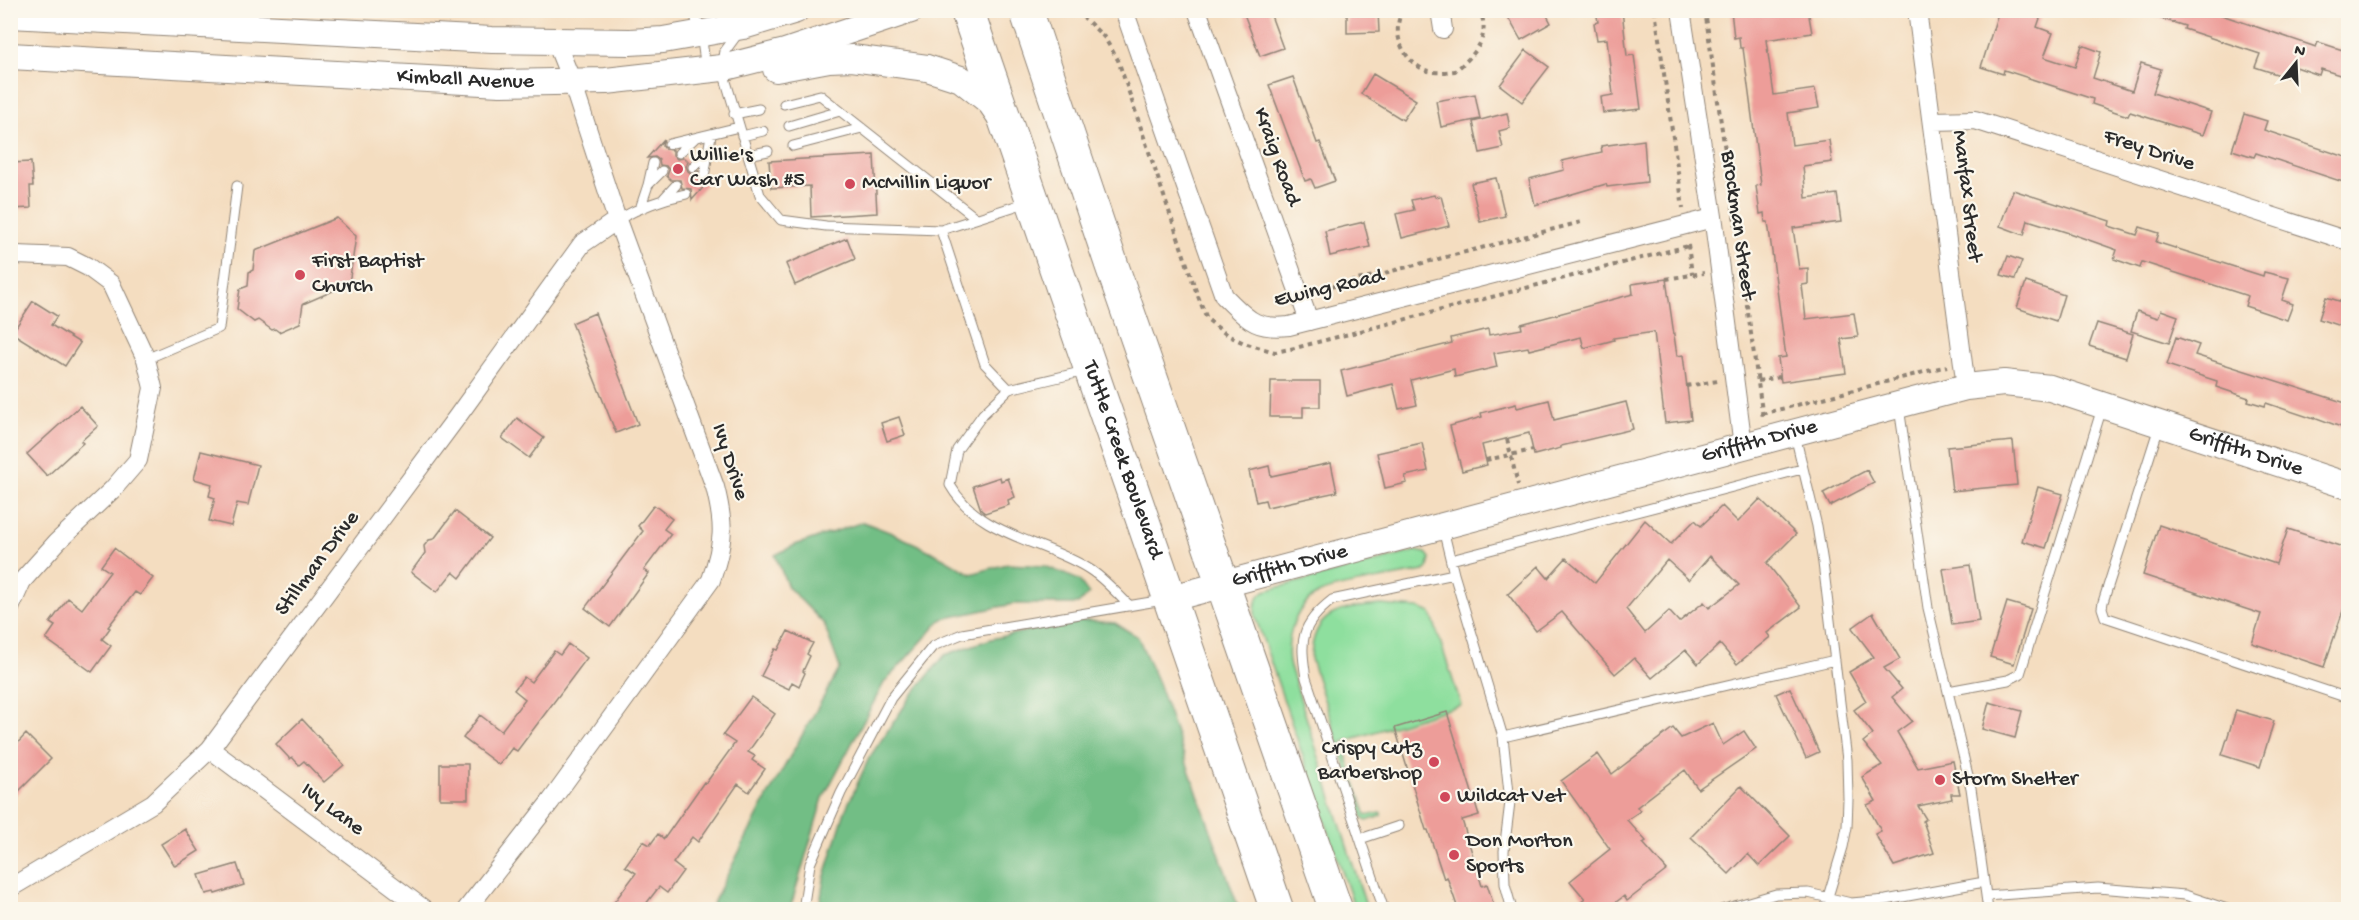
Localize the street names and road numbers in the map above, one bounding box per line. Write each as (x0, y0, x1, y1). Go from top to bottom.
street label: Kimball Avenue (396, 64, 535, 96)
street label: Kraig Road (1246, 104, 1306, 212)
street label: Frey Drive (2099, 124, 2199, 178)
street label: Manfax Street (1945, 129, 1987, 265)
street label: Brockman Street (1714, 148, 1761, 303)
street label: Ewing Road (1272, 263, 1388, 314)
street label: Tuttle Creek Boulevard (1075, 356, 1169, 564)
street label: Griffith Drive (1699, 414, 1821, 470)
street label: Ivy Drive (704, 420, 754, 504)
street label: Griffith Drive (2185, 421, 2307, 483)
street label: Stillman Drive (270, 506, 366, 622)
street label: Griffith Drive (1229, 539, 1351, 594)
street label: Ivy Lane (295, 778, 370, 843)

